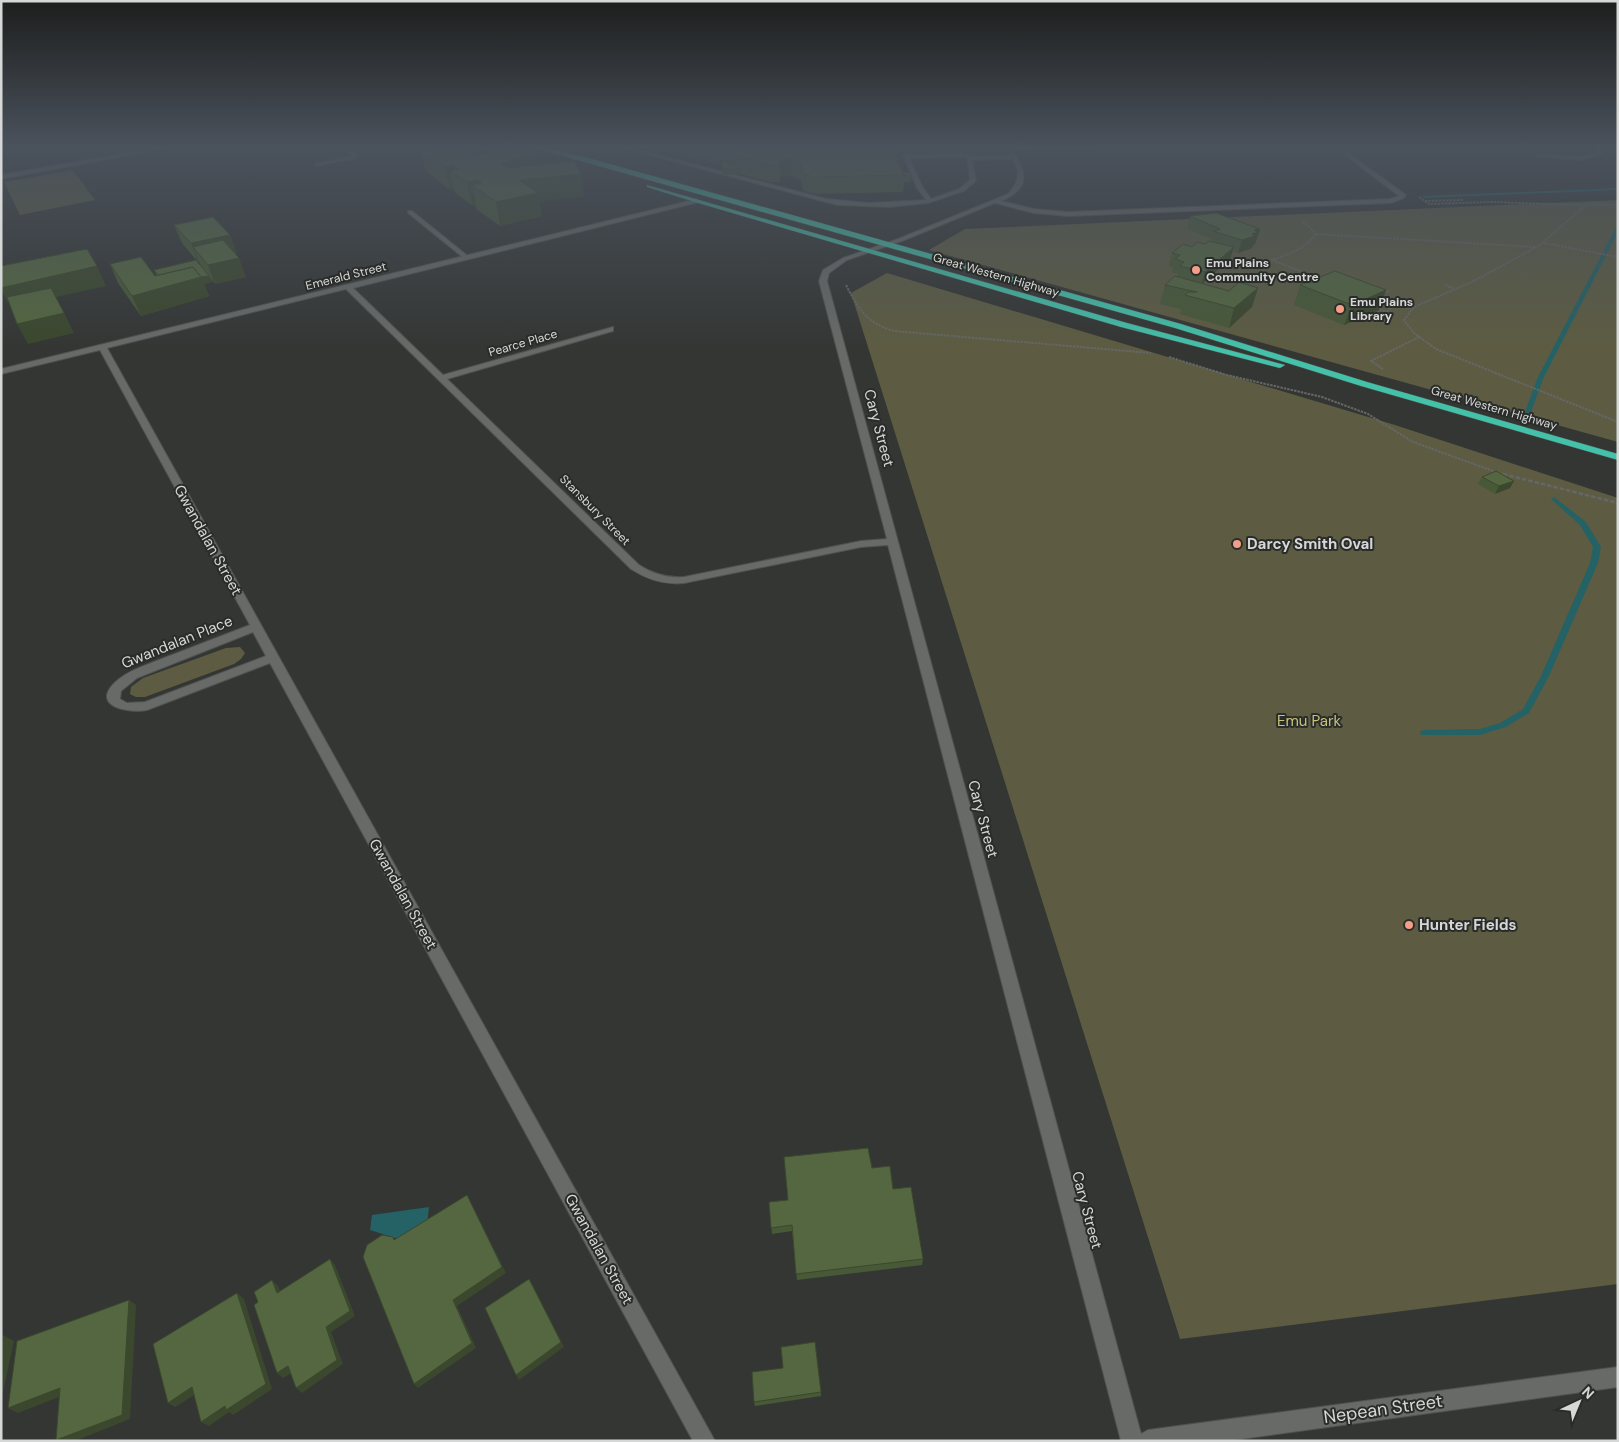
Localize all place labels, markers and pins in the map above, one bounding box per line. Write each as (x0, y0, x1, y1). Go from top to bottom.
place label: Emu Plains Community Centre (1206, 255, 1319, 285)
marker: Emu Plains Community Centre (1190, 264, 1202, 276)
place label: Emu Plains Library (1350, 294, 1413, 324)
marker: Emu Plains Library (1334, 303, 1346, 315)
place label: Darcy Smith Oval (1247, 534, 1373, 554)
marker: Darcy Smith Oval (1231, 538, 1243, 550)
place label: Hunter Fields (1419, 915, 1517, 935)
marker: Hunter Fields (1403, 919, 1415, 931)

